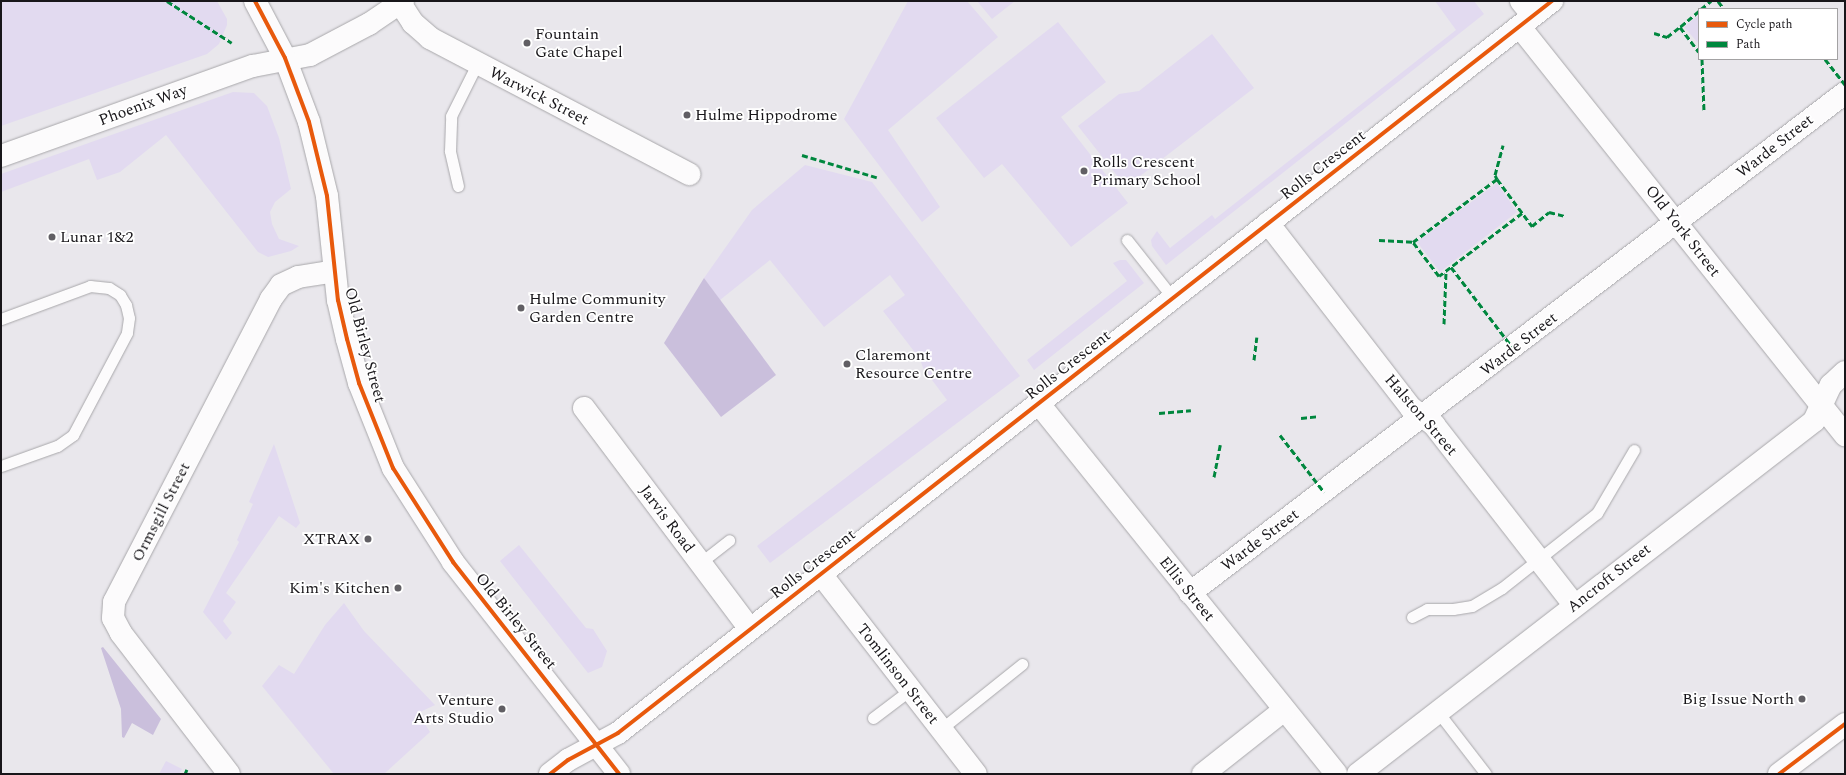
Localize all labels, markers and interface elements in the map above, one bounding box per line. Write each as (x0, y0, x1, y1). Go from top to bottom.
legend (1698, 8, 1838, 60)
text: Cycle path (1736, 15, 1793, 34)
place label: Fountain Gate Chapel (535, 24, 623, 62)
text: Path (1736, 35, 1761, 54)
marker: Fountain Gate Chapel (522, 38, 532, 48)
street label: Warwick Street (486, 63, 592, 129)
street label: Phoenix Way (96, 80, 190, 130)
place label: Hulme Hippodrome (695, 105, 837, 125)
marker: Hulme Hippodrome (682, 110, 692, 120)
street label: Warde Street (1733, 110, 1817, 182)
street label: Rolls Crescent (1277, 126, 1369, 204)
place label: Rolls Crescent Primary School (1092, 152, 1201, 190)
marker: Rolls Crescent Primary School (1079, 166, 1089, 176)
street label: Old York Street (1641, 181, 1725, 281)
place label: Lunar 1&2 (60, 227, 134, 247)
marker: Lunar 1&2 (47, 232, 57, 242)
street label: Old Birley Street (340, 285, 390, 405)
place label: Hulme Community Garden Centre (529, 289, 665, 327)
marker: Hulme Community Garden Centre (516, 303, 526, 313)
street label: Warde Street (1477, 308, 1561, 380)
street label: Rolls Crescent (1022, 326, 1114, 404)
place label: Claremont Resource Centre (855, 345, 972, 383)
marker: Claremont Resource Centre (842, 359, 852, 369)
street label: Halston Street (1380, 370, 1462, 460)
street label: Ormsgill Street (128, 459, 194, 565)
street label: Jarvis Road (635, 481, 699, 557)
street label: Warde Street (1217, 505, 1303, 575)
street label: Rolls Crescent (767, 525, 859, 603)
place label: XTRAX (303, 529, 360, 549)
marker: XTRAX (363, 534, 373, 544)
street label: Ancroft Street (1563, 539, 1655, 617)
street label: Ellis Street (1155, 553, 1219, 625)
street label: Old Birley Street (471, 569, 561, 673)
place label: Kim's Kitchen (289, 578, 390, 598)
marker: Kim's Kitchen (393, 583, 403, 593)
street label: Tomlinson Street (853, 620, 943, 728)
place label: Big Issue North (1682, 689, 1794, 709)
place label: Venture Arts Studio (413, 690, 494, 728)
marker: Big Issue North (1797, 694, 1807, 704)
marker: Venture Arts Studio (497, 704, 507, 714)

